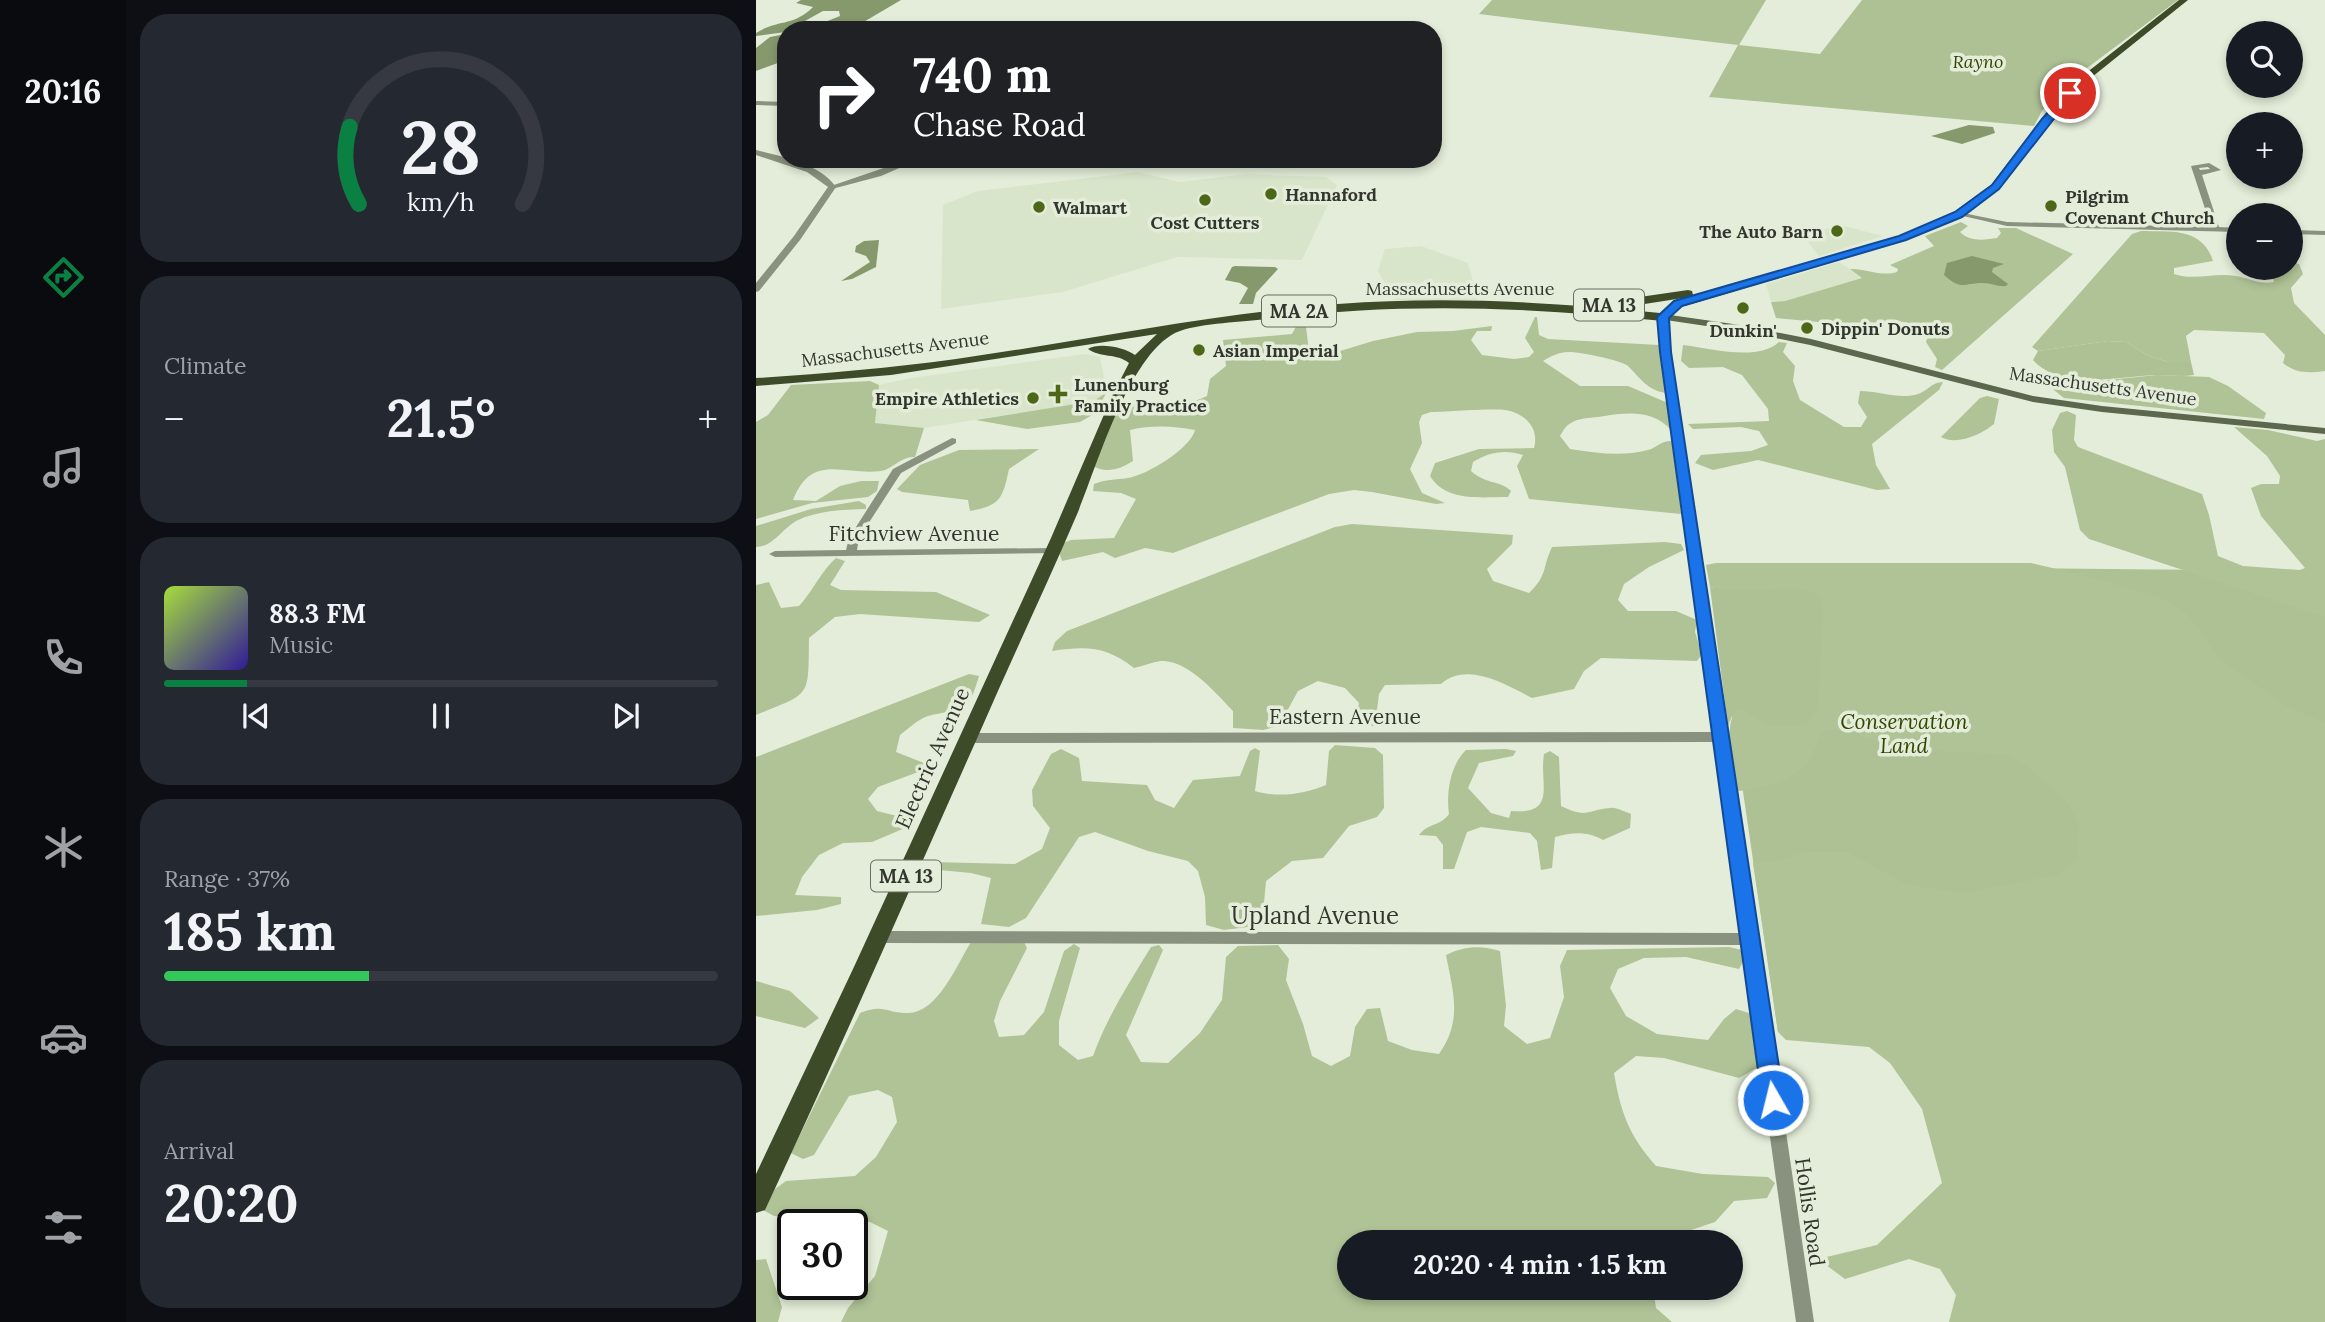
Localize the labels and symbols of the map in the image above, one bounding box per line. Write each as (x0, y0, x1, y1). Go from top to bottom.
park label: Rayno (1953, 50, 2003, 73)
pin (2040, 63, 2100, 123)
place label: Hannaford (1285, 183, 1377, 206)
place label: Pilgrim Covenant Church (2065, 185, 2215, 229)
marker: Hannaford (1263, 186, 1279, 202)
marker: Cost Cutters (1197, 192, 1213, 208)
place label: Walmart (1053, 196, 1128, 219)
marker: Pilgrim Covenant Church (2043, 198, 2059, 214)
marker: Walmart (1031, 199, 1047, 215)
place label: Cost Cutters (1151, 211, 1260, 234)
place label: The Auto Barn (1699, 220, 1824, 243)
marker: The Auto Barn (1829, 223, 1845, 239)
street label: Massachusetts Avenue (1365, 277, 1555, 300)
road number: MA 13 (1574, 290, 1644, 320)
road number: MA 2A (1262, 296, 1336, 326)
marker: Dunkin' (1735, 300, 1751, 316)
place label: Dippin' Donuts (1821, 317, 1950, 340)
place label: Dunkin' (1709, 319, 1777, 342)
marker: Dippin' Donuts (1799, 320, 1815, 336)
street label: Massachusetts Avenue (800, 326, 990, 372)
place label: Asian Imperial (1213, 339, 1339, 362)
marker: Asian Imperial (1191, 342, 1207, 358)
street label: Massachusetts Avenue (2008, 361, 2198, 411)
place label: Lunenburg Family Practice (1074, 373, 1207, 417)
marker: Lunenburg Family Practice (1048, 384, 1068, 404)
place label: Empire Athletics (875, 387, 1019, 410)
marker: Empire Athletics (1025, 390, 1041, 406)
street label: Fitchview Avenue (829, 520, 999, 547)
street label: Electric Avenue (889, 683, 975, 833)
street label: Eastern Avenue (1269, 703, 1421, 730)
park label: Conservation Land (1840, 708, 1968, 759)
road number: MA 13 (871, 860, 941, 891)
street label: Upland Avenue (1231, 900, 1399, 931)
position arrow (1736, 1063, 1810, 1137)
street label: Hollis Road (1789, 1156, 1831, 1268)
speed limit sign: 30 (777, 1209, 868, 1300)

